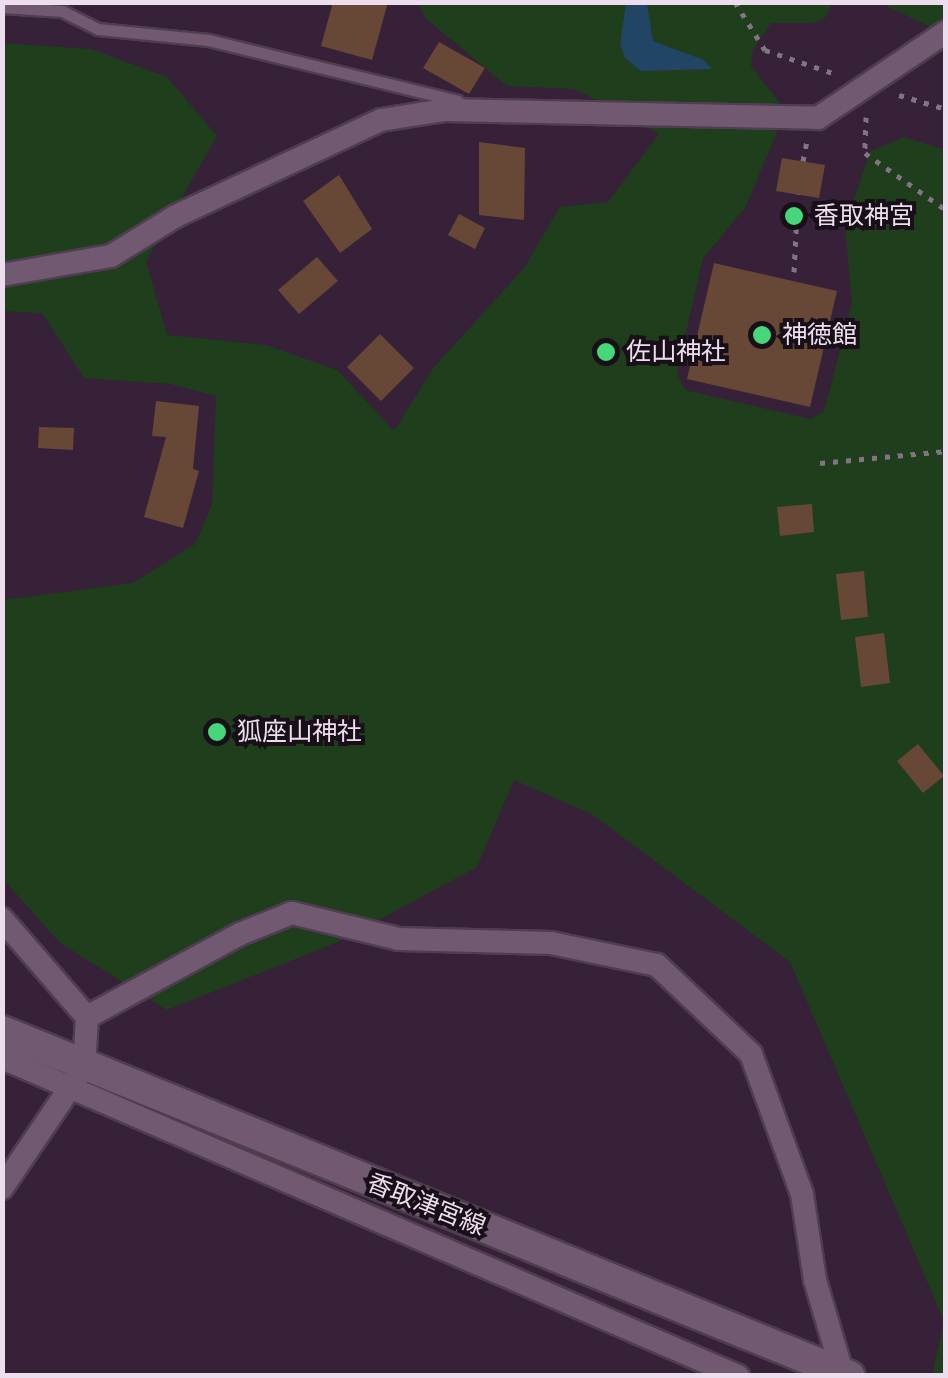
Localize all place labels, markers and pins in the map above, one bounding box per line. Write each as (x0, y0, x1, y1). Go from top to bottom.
place label: 香取神宮 (814, 201, 914, 231)
marker: 香取神宮 (783, 205, 805, 227)
place label: 神徳館 (782, 320, 857, 350)
marker: 神徳館 (751, 324, 773, 346)
place label: 佐山神社 (626, 337, 726, 367)
marker: 佐山神社 (595, 341, 617, 363)
place label: 狐座山神社 (237, 717, 362, 747)
marker: 狐座山神社 (206, 721, 228, 743)

